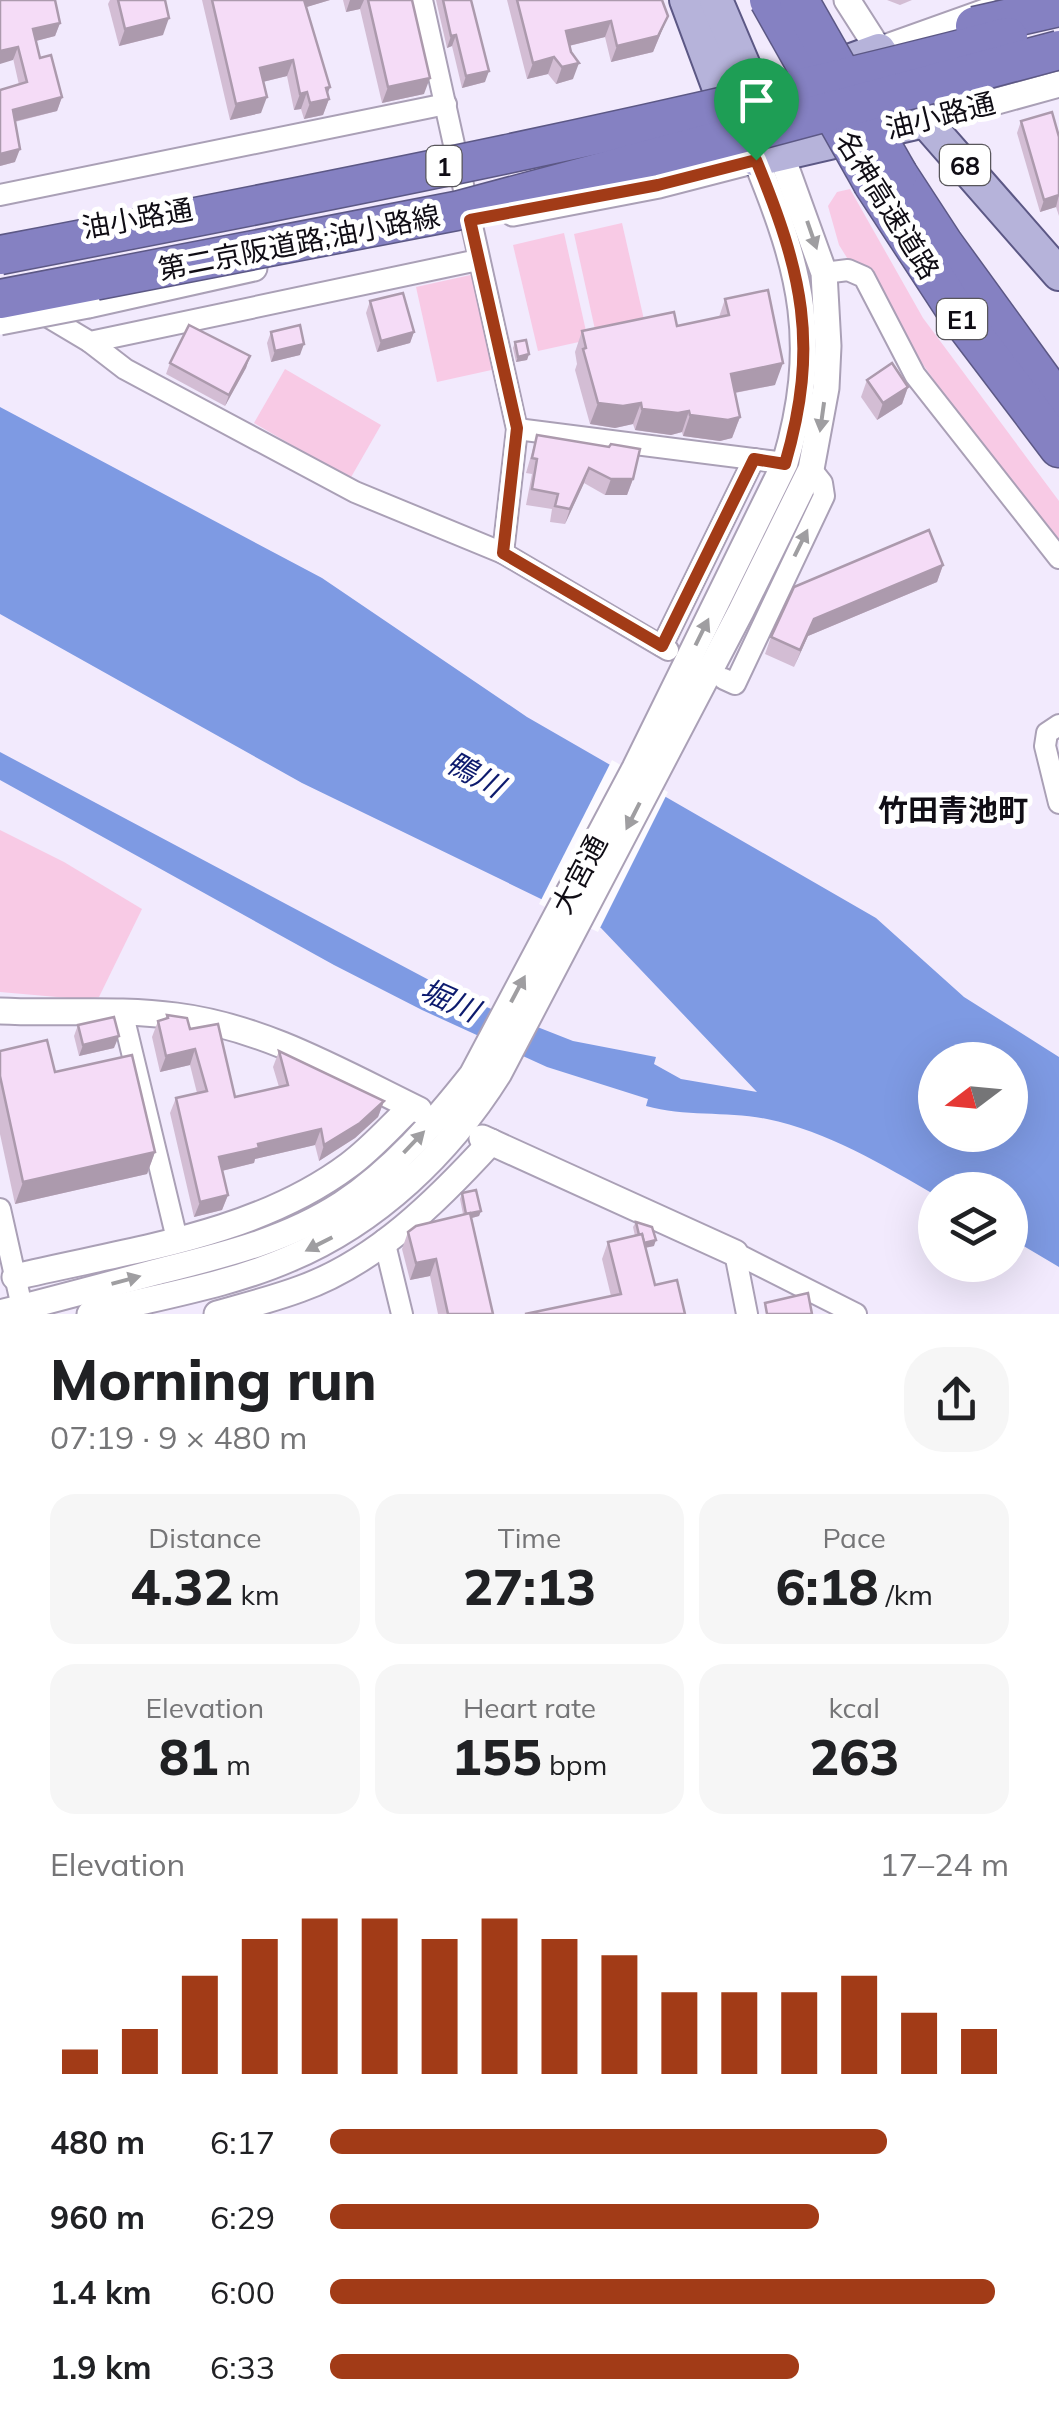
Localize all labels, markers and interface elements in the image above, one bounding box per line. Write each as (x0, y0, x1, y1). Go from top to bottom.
pin (714, 58, 799, 161)
icon: arrive (729, 73, 784, 128)
street label: 油小路通 (881, 84, 999, 146)
street label: 名神高速道路 (829, 124, 947, 286)
road number: 68 (940, 145, 990, 185)
road number: 1 (426, 146, 462, 186)
street label: 油小路通 (79, 191, 195, 245)
street label: 第二京阪道路;油小路線 (155, 197, 443, 287)
one-way arrow (805, 221, 820, 251)
road number: E1 (937, 299, 987, 339)
one-way arrow (813, 402, 829, 433)
one-way arrow (792, 529, 809, 558)
one-way arrow (693, 617, 710, 646)
water label: 鴨川 (440, 743, 513, 807)
district label: 竹田青池町 (878, 791, 1028, 829)
one-way arrow (625, 801, 642, 830)
street label: 大宮通 (544, 829, 614, 919)
water label: 堀川 (415, 970, 488, 1031)
one-way arrow (509, 974, 526, 1003)
north arrow (918, 1042, 1028, 1152)
map controls (918, 1042, 1028, 1282)
one-way arrow (402, 1131, 425, 1155)
button: layers (918, 1172, 1028, 1282)
one-way arrow (304, 1235, 333, 1252)
one-way arrow (111, 1272, 142, 1287)
text: Morning run (50, 1345, 377, 1414)
button: share (904, 1347, 1009, 1452)
text: 07:19 · 9 × 480 m (50, 1417, 307, 1457)
text: Distance (148, 1520, 261, 1555)
text: Time (498, 1520, 561, 1555)
text: Pace (823, 1520, 886, 1555)
text: 4.32 (130, 1555, 233, 1618)
text: 27:13 (463, 1555, 596, 1618)
text: 6:18 (776, 1555, 879, 1618)
text: km (233, 1577, 279, 1612)
text: /km (879, 1577, 933, 1612)
text: Elevation (146, 1690, 264, 1725)
text: Heart rate (463, 1690, 596, 1725)
text: kcal (829, 1690, 880, 1725)
text: 81 (159, 1725, 219, 1788)
text: 155 (452, 1725, 542, 1788)
text: 263 (809, 1725, 899, 1788)
text: m (219, 1747, 251, 1782)
text: bpm (542, 1747, 607, 1782)
text: Elevation (50, 1844, 185, 1884)
text: 17–24 m (880, 1844, 1009, 1884)
text: 480 m (50, 2122, 145, 2162)
text: 6:17 (210, 2122, 275, 2162)
text: 960 m (50, 2197, 145, 2237)
text: 6:29 (210, 2197, 275, 2237)
text: 1.4 km (50, 2272, 152, 2312)
text: 6:00 (210, 2272, 275, 2312)
text: 1.9 km (50, 2347, 152, 2387)
text: 6:33 (210, 2347, 275, 2387)

